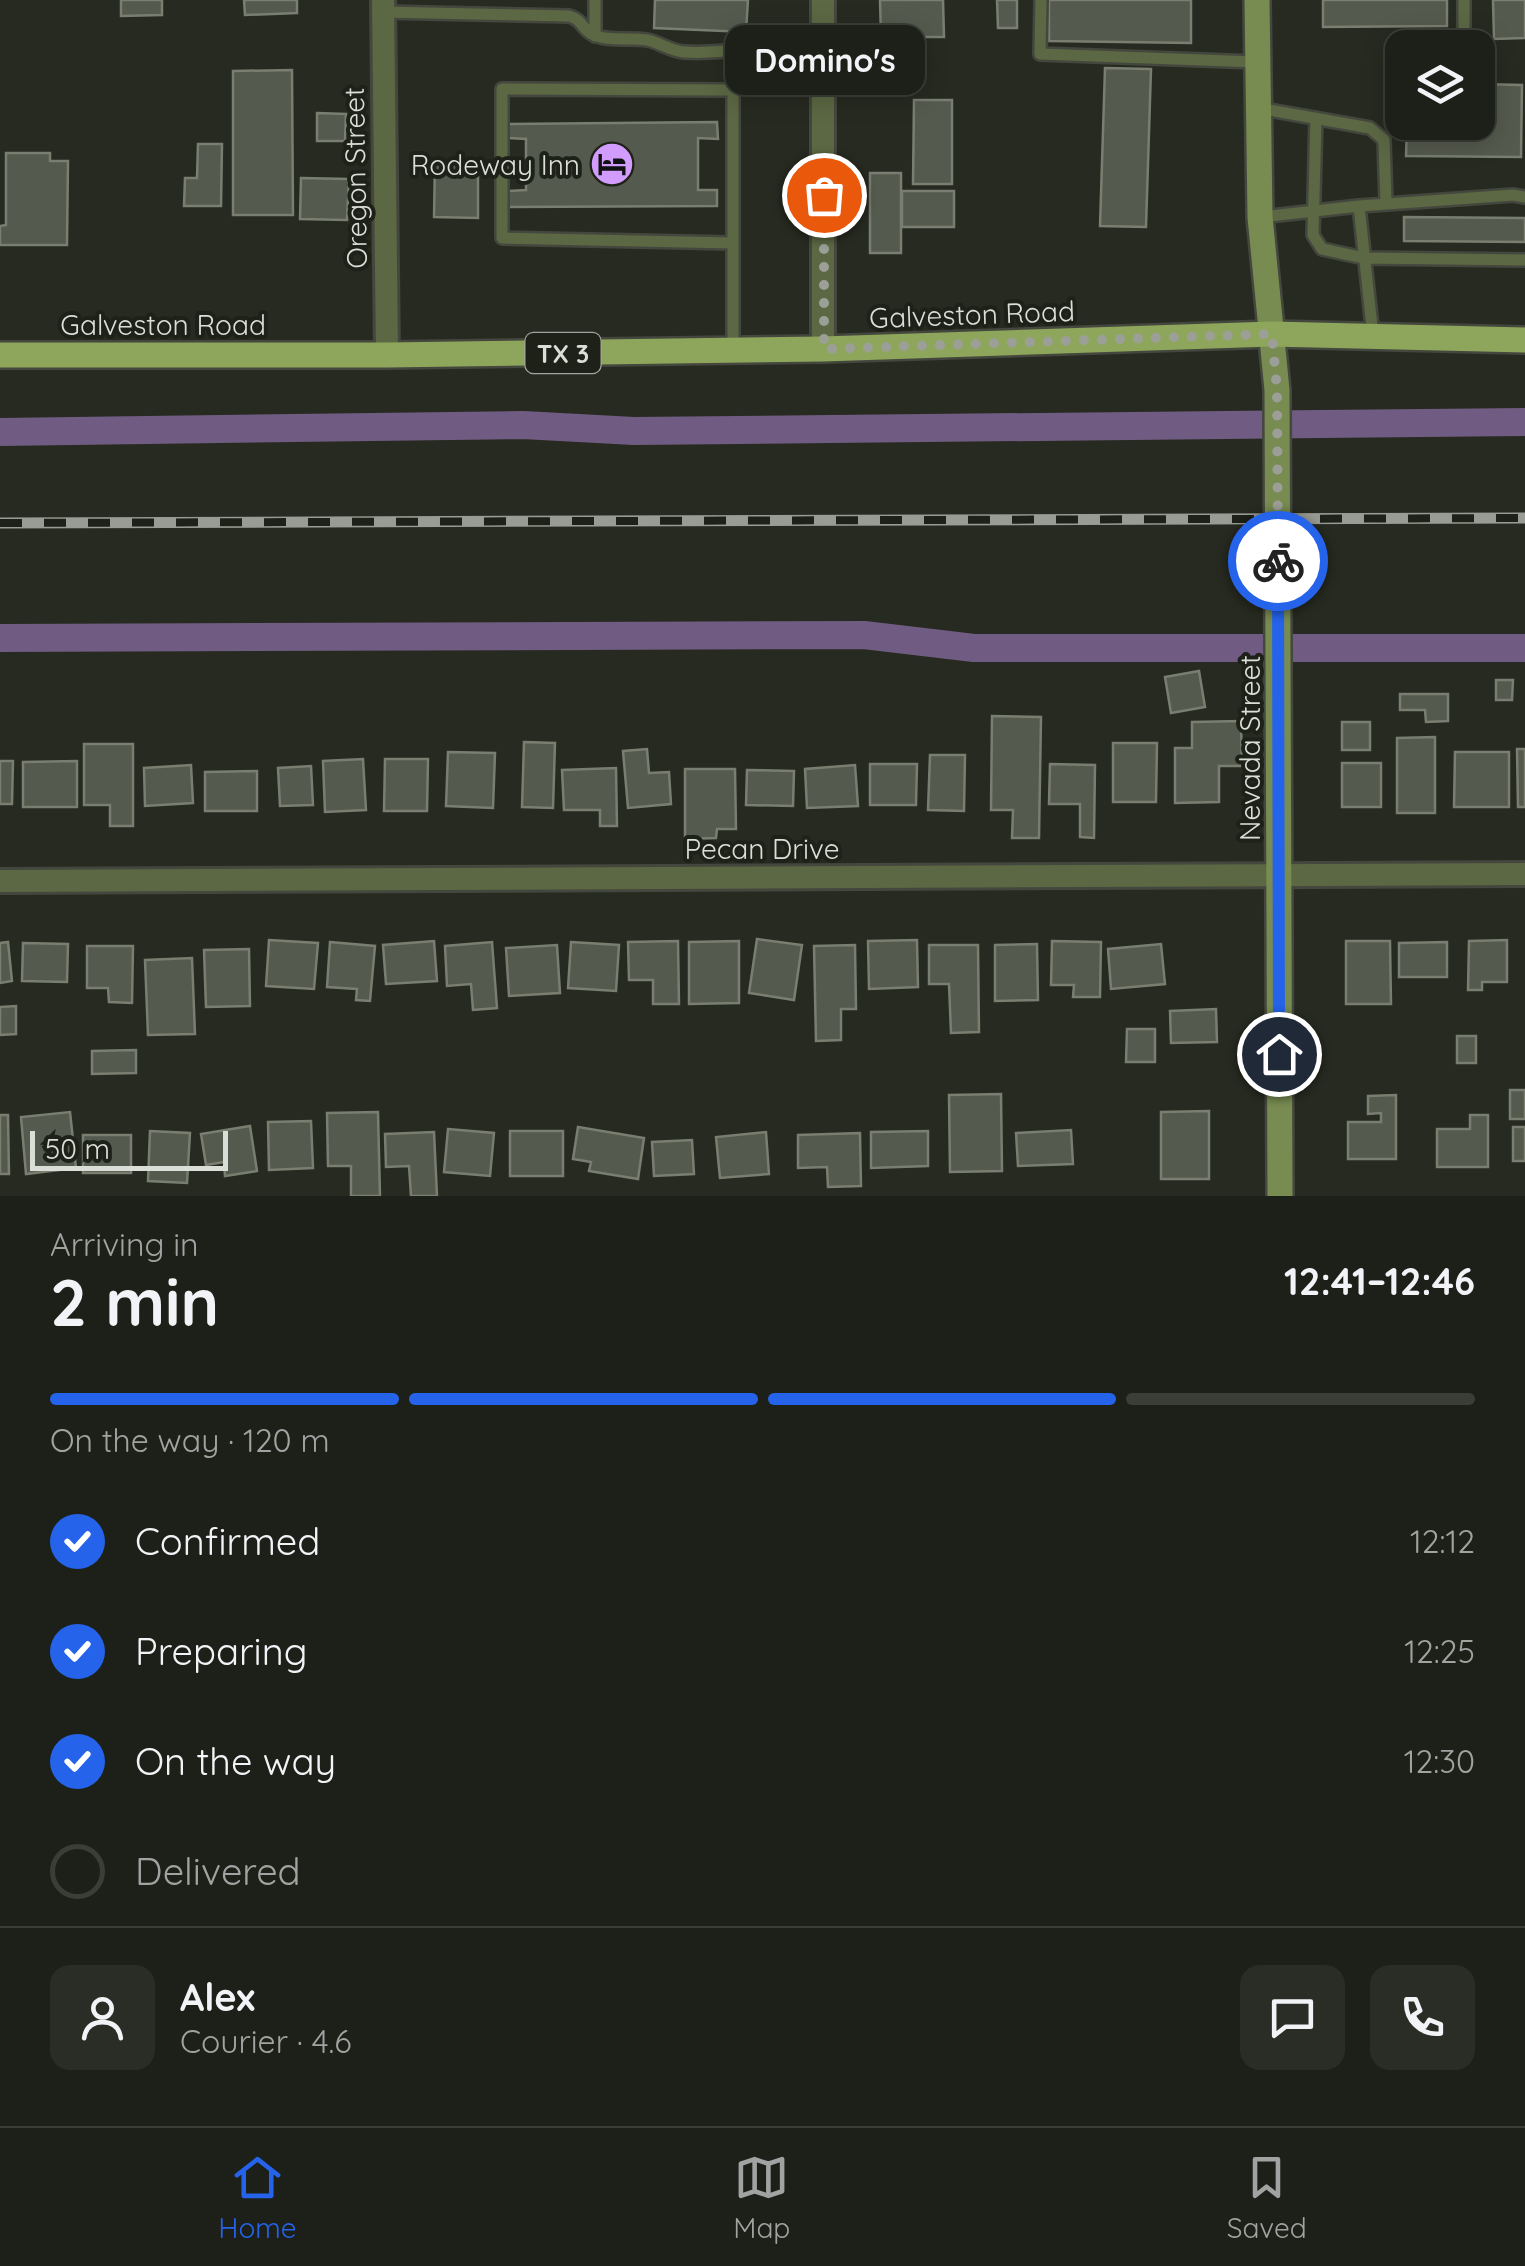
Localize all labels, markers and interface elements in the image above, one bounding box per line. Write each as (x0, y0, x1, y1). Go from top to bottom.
callout: Domino's (724, 25, 924, 95)
map controls (1385, 30, 1495, 140)
button: layers (1385, 30, 1495, 140)
text: Domino's (754, 40, 896, 80)
street label: Oregon Street (336, 87, 374, 269)
hotel icon: Rodeway Inn (589, 141, 635, 187)
place label: Rodeway Inn (411, 147, 580, 182)
pin (782, 153, 867, 238)
icon: bag (797, 168, 852, 223)
street label: Galveston Road (869, 293, 1075, 335)
street label: Galveston Road (60, 307, 266, 342)
road number: TX 3 (526, 333, 600, 373)
courier (1228, 511, 1328, 611)
icon: bike (1251, 534, 1306, 589)
street label: Nevada Street (1232, 655, 1267, 841)
street label: Pecan Drive (685, 831, 839, 866)
pin (1237, 1012, 1322, 1097)
icon: home (1252, 1027, 1307, 1082)
scale bar (30, 1126, 228, 1170)
text: 50 m (45, 1131, 110, 1166)
text: Arriving in (50, 1224, 199, 1264)
text: 12:41–12:46 (1284, 1257, 1475, 1305)
text: 2 min (50, 1261, 219, 1342)
text: On the way · 120 m (50, 1420, 330, 1460)
icon: check (50, 1514, 105, 1569)
text: Confirmed (135, 1517, 320, 1565)
text: 12:12 (1410, 1521, 1475, 1561)
icon: check (50, 1624, 105, 1679)
text: Preparing (135, 1627, 307, 1675)
text: 12:25 (1404, 1631, 1475, 1671)
icon: check (50, 1734, 105, 1789)
text: On the way (135, 1737, 336, 1785)
text: 12:30 (1404, 1741, 1475, 1781)
text: Delivered (135, 1847, 301, 1895)
button: person (50, 1965, 155, 2070)
button: chat (1240, 1965, 1345, 2070)
button: phone (1370, 1965, 1475, 2070)
text: Alex (180, 1973, 255, 2021)
text: Courier · 4.6 (180, 2021, 352, 2061)
tab: Home (218, 2150, 297, 2245)
tab: Map (733, 2150, 790, 2245)
tab: Saved (1227, 2150, 1307, 2245)

